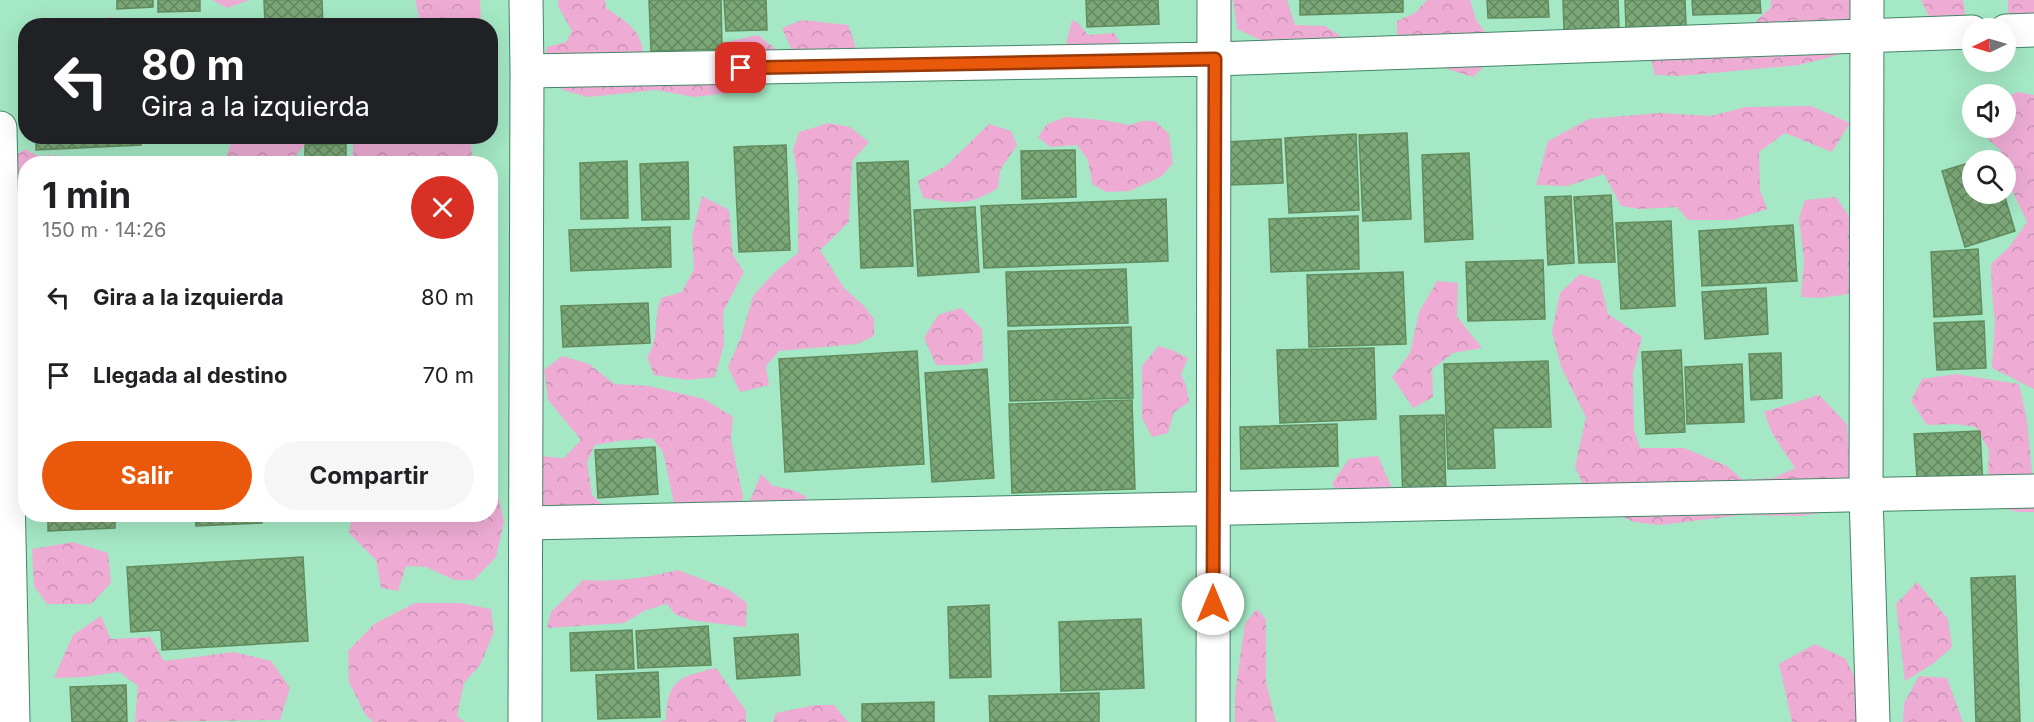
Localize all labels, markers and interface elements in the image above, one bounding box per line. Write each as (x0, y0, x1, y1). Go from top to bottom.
north arrow (1962, 18, 2016, 72)
map controls (1962, 18, 2016, 204)
text: 80 m (141, 39, 245, 90)
icon: left (42, 42, 120, 120)
pin (715, 42, 766, 93)
icon: arrive (724, 51, 757, 84)
button: sound (1962, 84, 2016, 138)
text: Gira a la izquierda (141, 90, 370, 123)
button: search (1962, 150, 2016, 204)
text: 1 min (42, 173, 131, 217)
button: close (411, 176, 474, 239)
text: 150 m · 14:26 (42, 218, 166, 242)
icon: left (42, 281, 75, 314)
text: Gira a la izquierda (93, 284, 284, 310)
text: 80 m (421, 284, 474, 310)
icon: arrive (42, 359, 75, 392)
text: Llegada al destino (93, 362, 287, 388)
text: 70 m (423, 362, 474, 388)
button: Salir (42, 441, 252, 510)
button: Compartir (264, 441, 474, 510)
position arrow (1181, 572, 1245, 636)

